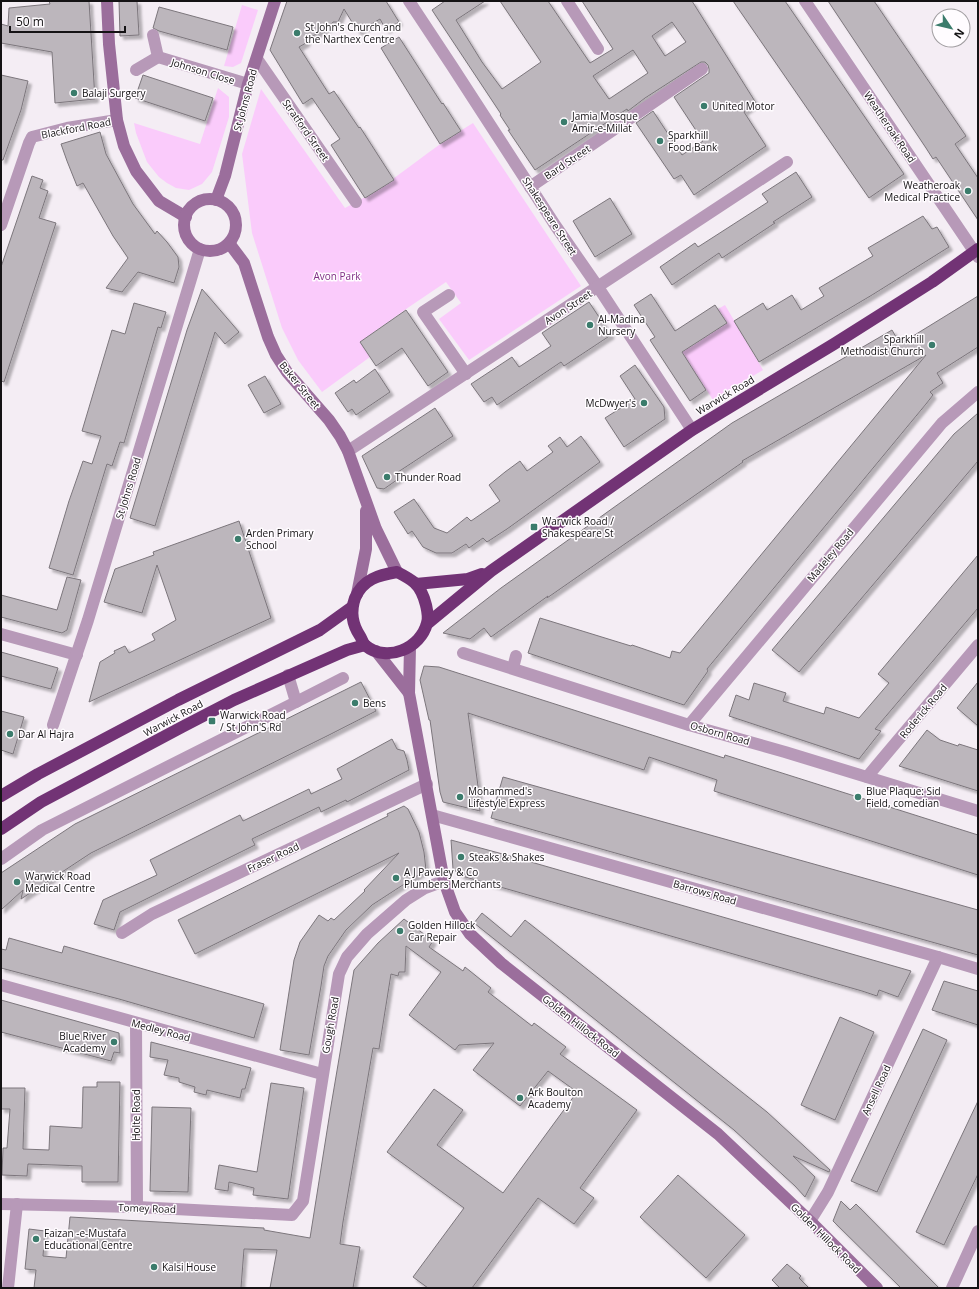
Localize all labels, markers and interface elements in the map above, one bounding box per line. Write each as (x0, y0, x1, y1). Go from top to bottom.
scale bar (10, 8, 125, 34)
north arrow (931, 8, 971, 48)
text: 50 m (16, 13, 44, 30)
place label: St John's Church and the Narthex Centre (305, 20, 401, 46)
text: N (951, 26, 968, 42)
marker: St John's Church and the Narthex Centre (292, 28, 302, 38)
street label: Johnson Close (169, 54, 237, 87)
street label: St Johns Road (230, 67, 260, 133)
place label: Balaji Surgery (82, 86, 147, 100)
marker: Balaji Surgery (69, 88, 79, 98)
street label: Weatheroak Road (861, 89, 919, 165)
street label: Stratford Street (280, 96, 333, 164)
place label: United Motor (712, 99, 775, 113)
marker: United Motor (699, 101, 709, 111)
place label: Jamia Mosque Amir-e-Millat (571, 109, 638, 135)
street label: Blackford Road (40, 114, 112, 142)
marker: Jamia Mosque Amir-e-Millat (559, 117, 569, 127)
place label: Sparkhill Food Bank (668, 128, 718, 154)
marker: Sparkhill Food Bank (655, 136, 665, 146)
street label: Bard Street (541, 141, 593, 183)
street label: Shakespeare Street (520, 174, 581, 258)
place label: Weatheroak Medical Practice (884, 178, 961, 204)
marker: Weatheroak Medical Practice (963, 186, 973, 196)
park label: Avon Park (314, 269, 361, 283)
street label: Avon Street (542, 286, 595, 328)
place label: Al-Madina Nursery (598, 312, 645, 338)
marker: Al-Madina Nursery (585, 320, 595, 330)
place label: Sparkhill Methodist Church (841, 332, 924, 358)
marker: Sparkhill Methodist Church (927, 340, 937, 350)
street label: Baker Street (276, 358, 324, 412)
street label: Warwick Road (693, 372, 757, 418)
place label: McDwyer's (586, 396, 636, 410)
marker: McDwyer's (639, 398, 649, 408)
street label: St Johns Road (112, 455, 144, 521)
place label: Thunder Road (395, 470, 461, 484)
marker: Thunder Road (382, 472, 392, 482)
place label: Warwick Road / Shakespeare St (542, 514, 614, 540)
marker: Warwick Road / Shakespeare St (529, 522, 539, 532)
street label: Madeley Road (803, 525, 857, 585)
place label: Arden Primary School (246, 526, 314, 552)
marker: Arden Primary School (233, 534, 243, 544)
street label: Roderick Road (896, 681, 950, 741)
street label: Warwick Road (141, 696, 205, 740)
place label: Bens (363, 696, 386, 710)
marker: Bens (350, 698, 360, 708)
place label: Warwick Road / St John'S Rd (220, 708, 286, 734)
marker: Warwick Road / St John'S Rd (207, 716, 217, 726)
street label: Osborn Road (689, 718, 751, 748)
place label: Dar Al Hajra (18, 727, 74, 741)
marker: Dar Al Hajra (5, 729, 15, 739)
place label: Mohammed's Lifestyle Express (468, 784, 545, 810)
place label: Blue Plaque: Sid Field, comedian (866, 784, 941, 810)
marker: Mohammed's Lifestyle Express (455, 792, 465, 802)
marker: Blue Plaque: Sid Field, comedian (853, 792, 863, 802)
street label: Fraser Road (245, 839, 301, 875)
place label: Steaks & Shakes (469, 850, 545, 864)
marker: Steaks & Shakes (456, 852, 466, 862)
place label: A J Paveley & Co Plumbers Merchants (404, 865, 501, 891)
place label: Warwick Road Medical Centre (25, 869, 95, 895)
marker: A J Paveley & Co Plumbers Merchants (391, 873, 401, 883)
street label: Barrows Road (672, 876, 738, 908)
marker: Warwick Road Medical Centre (12, 877, 22, 887)
place label: Golden Hillock Car Repair (408, 918, 476, 944)
marker: Golden Hillock Car Repair (395, 926, 405, 936)
street label: Golden Hillock Road (540, 992, 622, 1060)
street label: Gough Road (318, 995, 342, 1055)
street label: Medley Road (130, 1015, 192, 1045)
place label: Blue River Academy (59, 1029, 107, 1055)
marker: Blue River Academy (109, 1037, 119, 1047)
street label: Ansell Road (858, 1062, 894, 1118)
place label: Ark Boulton Academy (528, 1085, 583, 1111)
street label: Holte Road (129, 1089, 143, 1141)
marker: Ark Boulton Academy (515, 1093, 525, 1103)
street label: Tomey Road (118, 1200, 176, 1216)
street label: Golden Hillock Road (788, 1200, 864, 1276)
place label: Faizan -e-Mustafa Educational Centre (44, 1226, 133, 1252)
marker: Faizan -e-Mustafa Educational Centre (31, 1234, 41, 1244)
place label: Kalsi House (162, 1260, 216, 1274)
marker: Kalsi House (149, 1262, 159, 1272)

